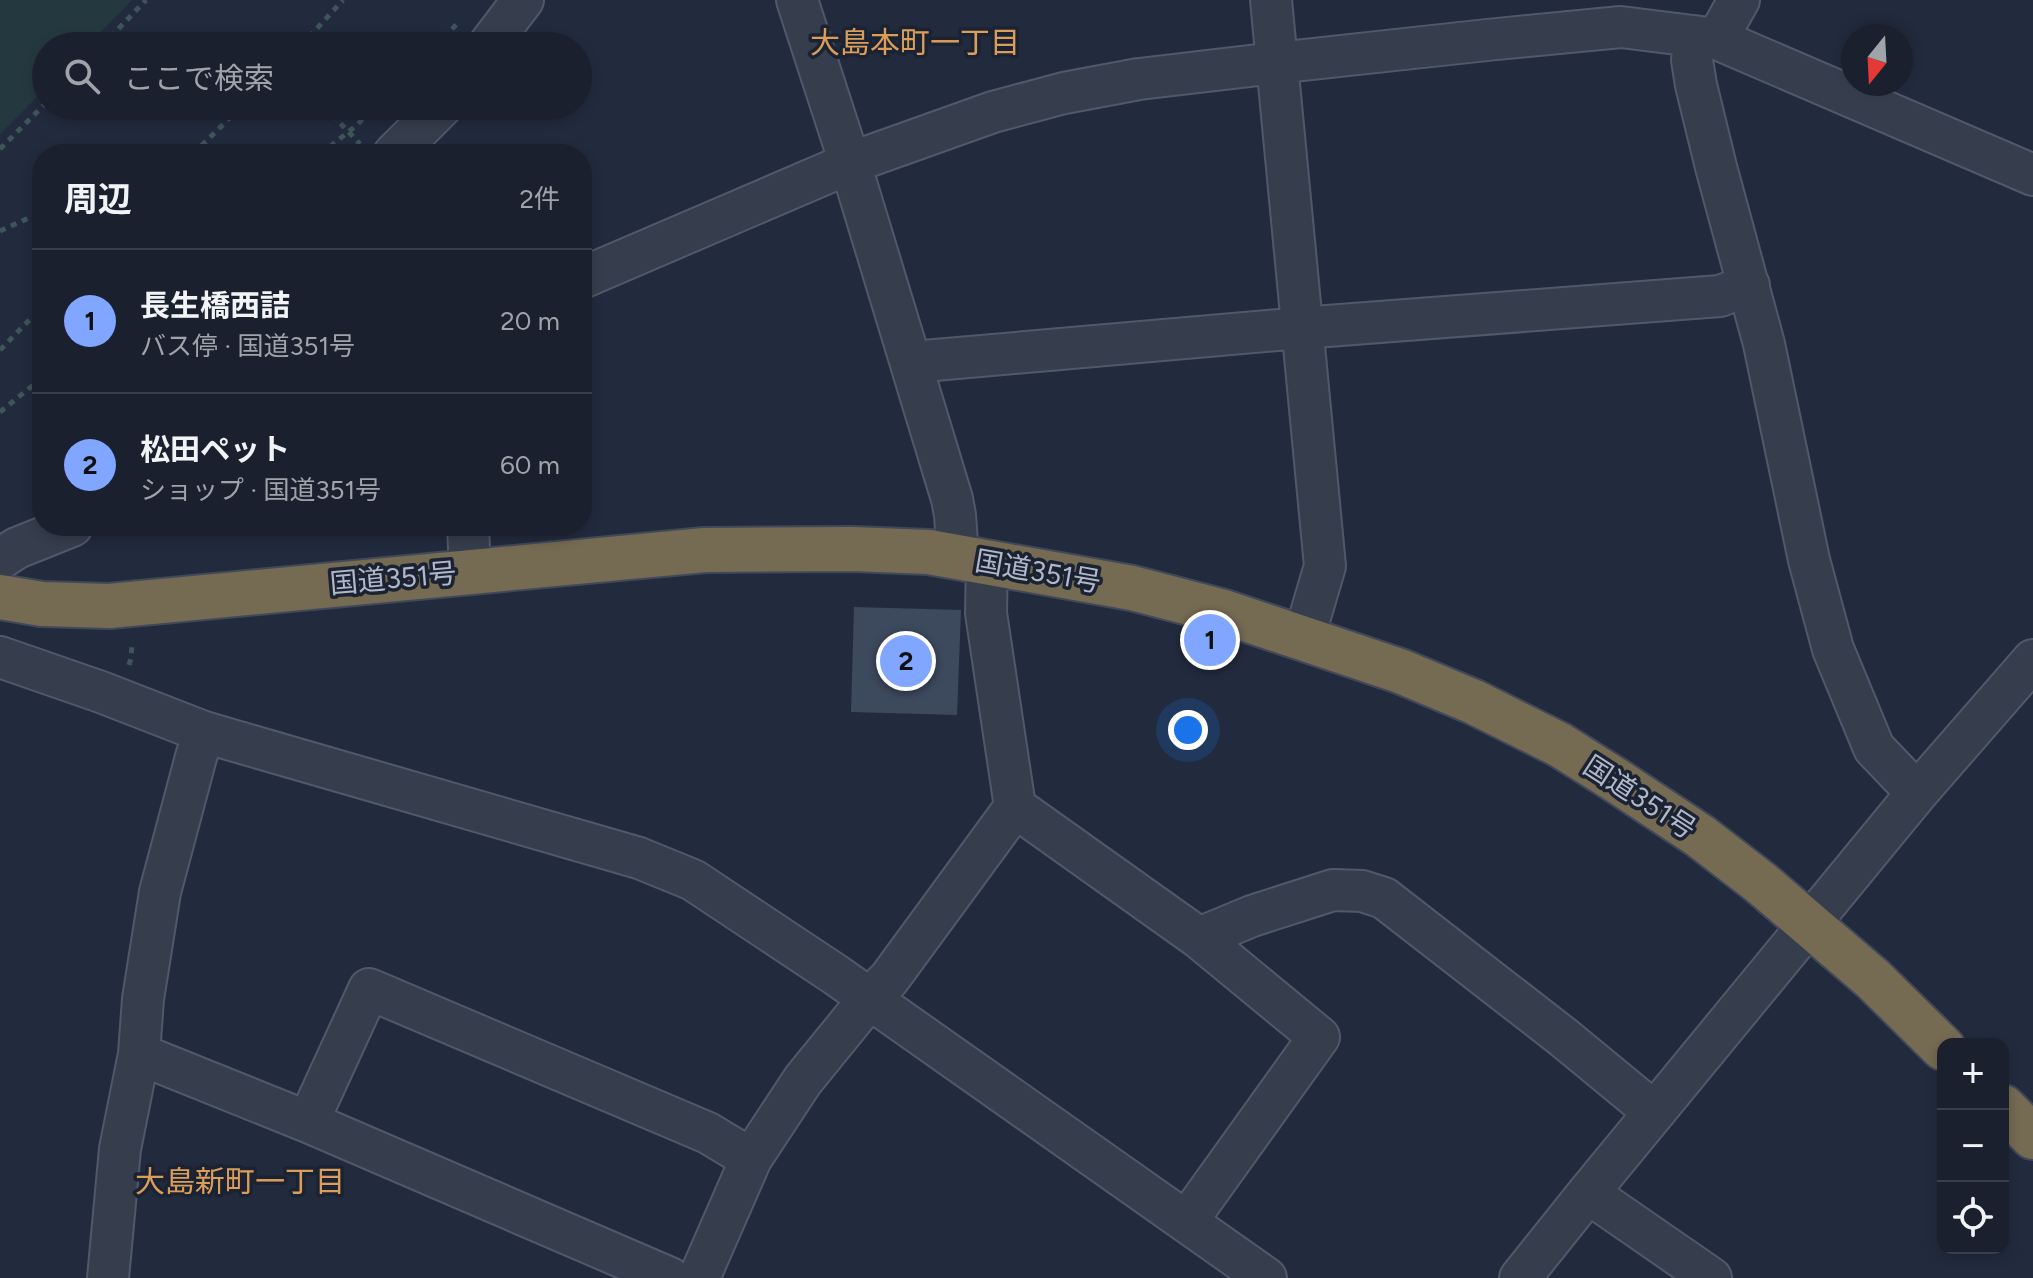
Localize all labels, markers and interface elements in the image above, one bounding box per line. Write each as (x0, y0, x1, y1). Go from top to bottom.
district label: 大島本町一丁目 (810, 24, 1020, 61)
north arrow (1841, 24, 1913, 96)
search box (32, 32, 592, 120)
icon: search (60, 54, 104, 98)
text: ここで検索 (124, 60, 274, 97)
text: 周辺 (64, 179, 132, 220)
text: 2件 (519, 183, 560, 215)
text: 長生橋西詰 (140, 287, 290, 324)
text: 1 (85, 305, 95, 337)
text: 20 m (500, 305, 560, 337)
text: バス停 · 国道351号 (140, 330, 355, 362)
text: 松田ペット (140, 431, 290, 468)
text: 2 (82, 449, 98, 481)
text: 60 m (500, 449, 560, 481)
text: ショップ · 国道351号 (140, 474, 381, 506)
street label: 国道351号 (973, 543, 1103, 599)
street label: 国道351号 (328, 556, 458, 600)
pin: 1 (1184, 610, 1236, 670)
pin: 2 (880, 631, 932, 691)
your location (1168, 710, 1208, 750)
street label: 国道351号 (1578, 748, 1702, 846)
map controls (1937, 1038, 2009, 1254)
button: + (1937, 1038, 2009, 1110)
button: − (1937, 1110, 2009, 1182)
district label: 大島新町一丁目 (135, 1163, 345, 1200)
button: locate (1937, 1182, 2009, 1254)

